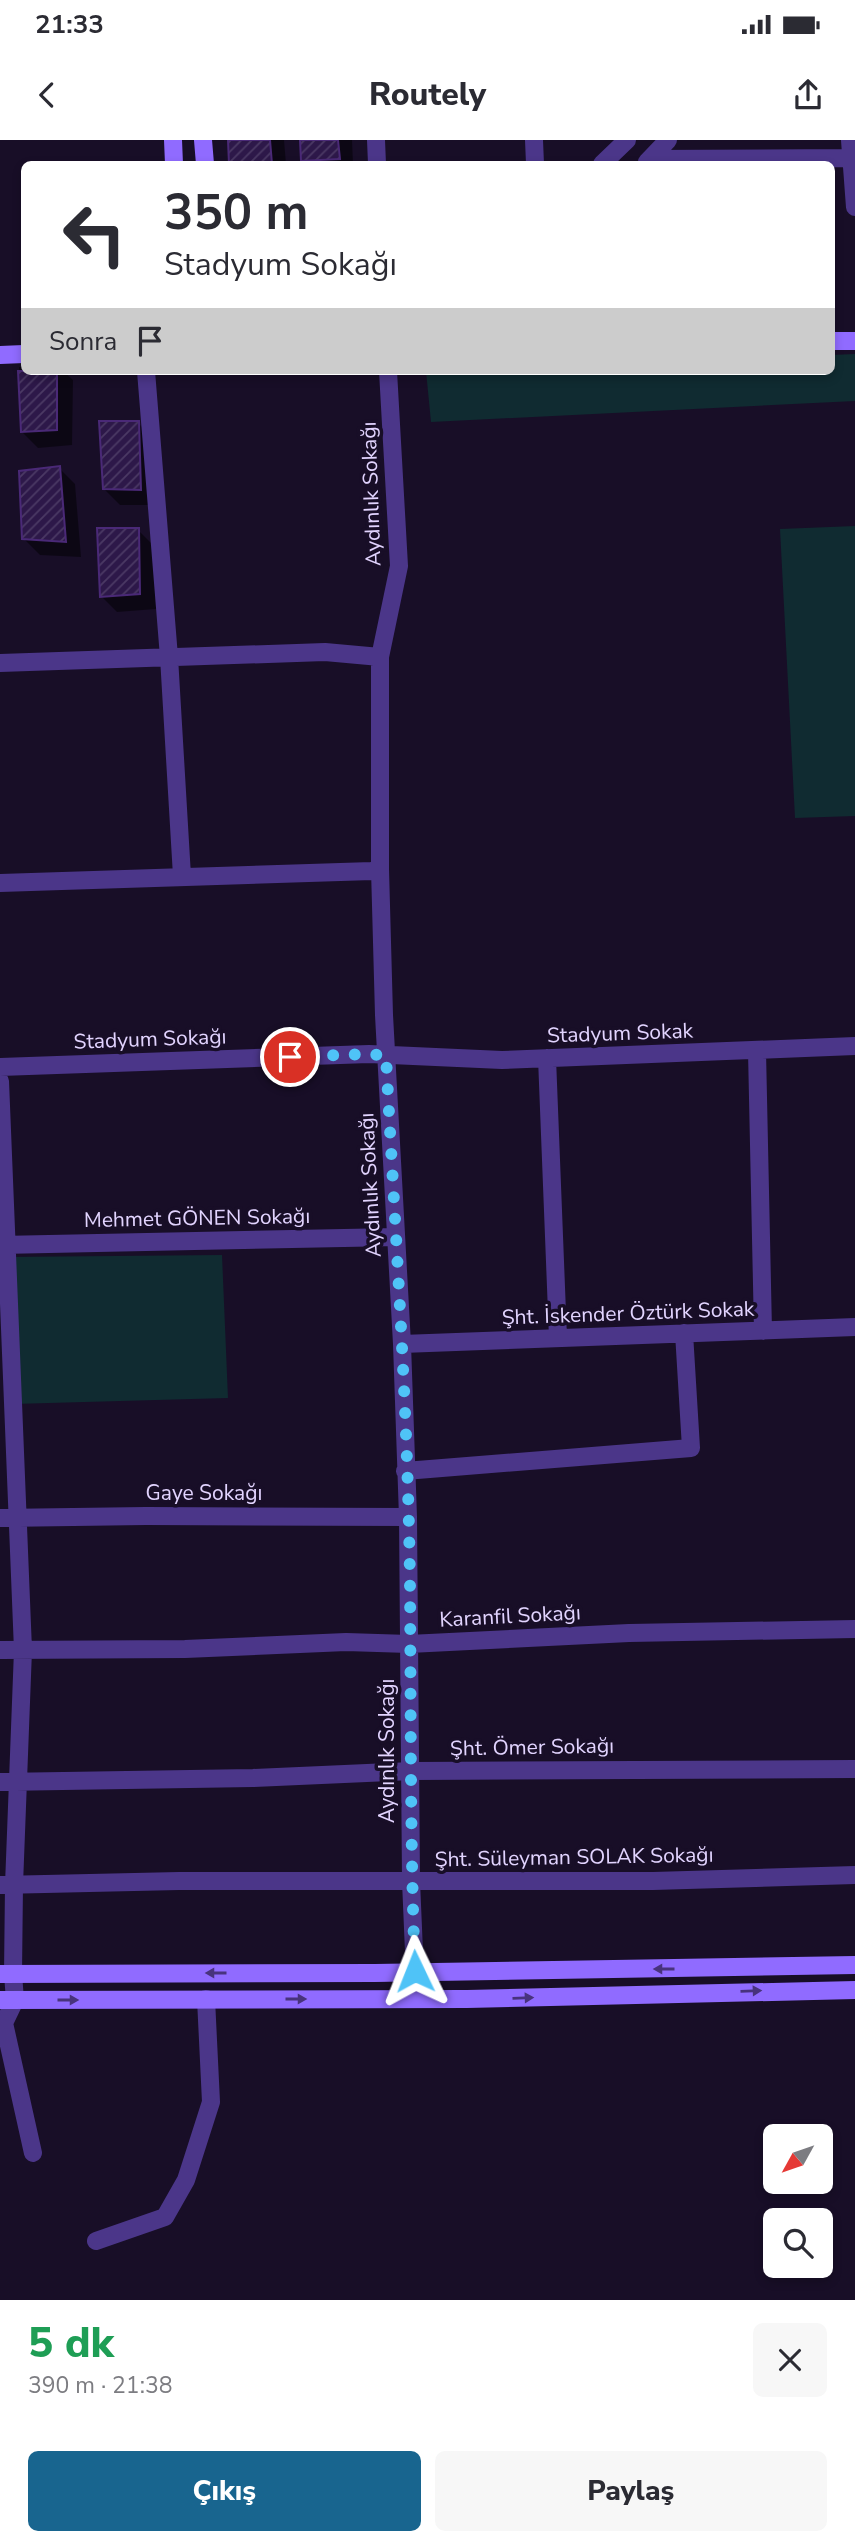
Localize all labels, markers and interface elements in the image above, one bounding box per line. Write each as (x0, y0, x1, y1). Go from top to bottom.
text: 21:33 (35, 7, 104, 42)
text: Routely (369, 73, 486, 116)
icon: back (28, 76, 66, 114)
icon: share (789, 76, 827, 114)
text: 350 m (164, 179, 308, 246)
icon: left (49, 189, 140, 280)
text: Stadyum Sokağı (164, 243, 397, 286)
icon: arrive (131, 322, 169, 360)
text: Sonra (49, 324, 117, 359)
street label: Aydınlık Sokağı (354, 421, 388, 567)
street label: Stadyum Sokak (546, 1016, 694, 1050)
street label: Stadyum Sokağı (73, 1022, 227, 1056)
pin (260, 1027, 320, 1087)
icon: arrive (271, 1038, 309, 1076)
street label: Aydınlık Sokağı (352, 1112, 388, 1258)
street label: Mehmet GÖNEN Sokağı (84, 1202, 310, 1234)
street label: Şht. İskender Öztürk Sokak (501, 1295, 755, 1331)
street label: Gaye Sokağı (146, 1479, 262, 1507)
street label: Karanfil Sokağı (439, 1598, 581, 1634)
street label: Aydınlık Sokağı (373, 1679, 401, 1823)
street label: Şht. Ömer Sokağı (450, 1732, 614, 1762)
street label: Şht. Süleyman SOLAK Sokağı (434, 1841, 714, 1873)
position arrow (378, 1934, 452, 2008)
one-way arrow (653, 1963, 675, 1975)
one-way arrow (205, 1967, 227, 1979)
one-way arrow (740, 1985, 762, 1996)
one-way arrow (512, 1992, 534, 2003)
one-way arrow (285, 1993, 307, 2005)
one-way arrow (57, 1994, 79, 2006)
north arrow (763, 2124, 833, 2194)
map controls (763, 2124, 833, 2278)
button: search (763, 2208, 833, 2278)
text: 5 dk (28, 2315, 114, 2372)
button: close (753, 2323, 827, 2397)
text: 390 m · 21:38 (28, 2370, 173, 2401)
button: Çıkış (28, 2451, 421, 2531)
button: Paylaş (435, 2451, 827, 2531)

